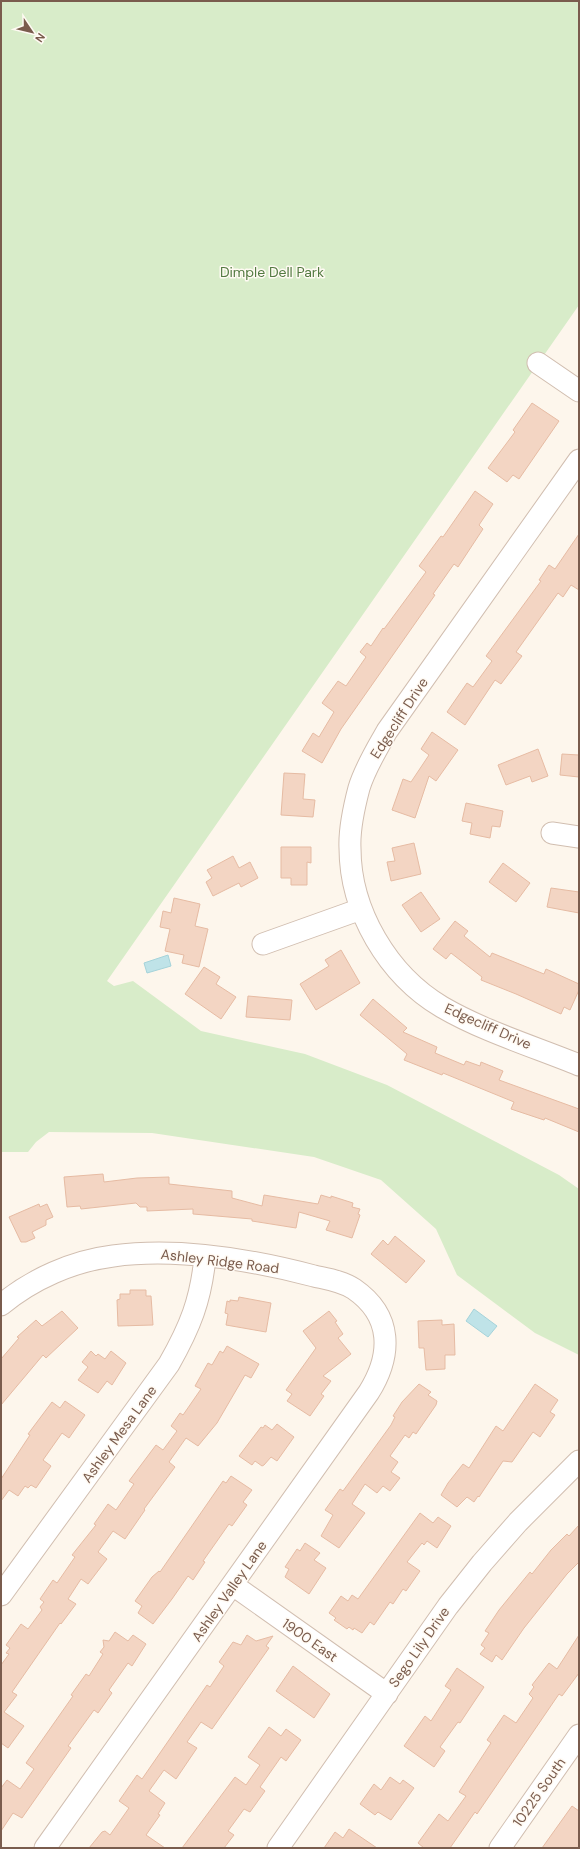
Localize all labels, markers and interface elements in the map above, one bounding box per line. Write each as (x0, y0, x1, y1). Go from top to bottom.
north arrow (12, 12, 52, 52)
text: N (32, 30, 48, 45)
park label: Dimple Dell Park (220, 263, 324, 281)
street label: Edgecliff Drive (366, 674, 432, 762)
street label: Edgecliff Drive (442, 999, 534, 1053)
street label: Ashley Ridge Road (160, 1245, 280, 1277)
street label: Ashley Mesa Lane (78, 1382, 160, 1486)
street label: Ashley Valley Lane (187, 1537, 271, 1645)
street label: Sego Lily Drive (385, 1603, 453, 1691)
street label: 1900 East (279, 1614, 341, 1666)
street label: 10225 South (509, 1754, 569, 1830)

